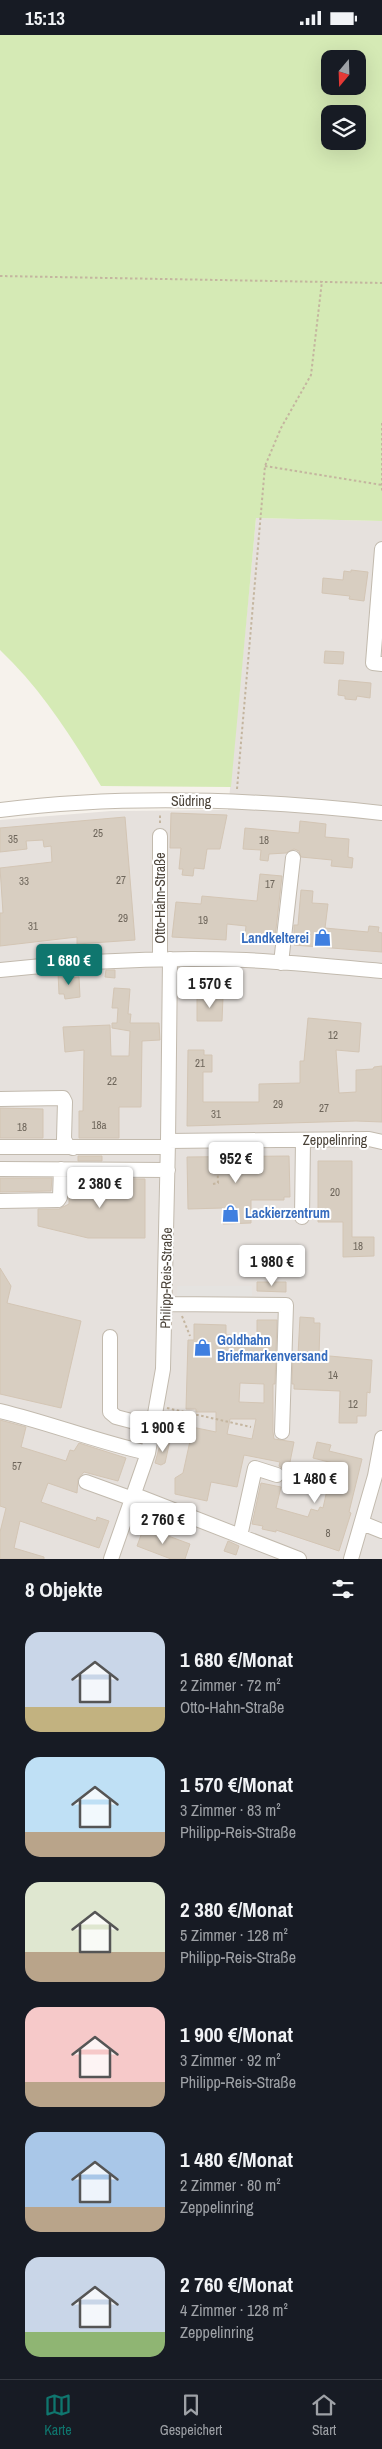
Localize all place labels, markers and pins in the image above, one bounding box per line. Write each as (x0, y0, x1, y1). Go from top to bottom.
shop icon: Landkelterei (313, 928, 333, 948)
place label: Landkelterei (241, 929, 309, 947)
pin: 1 680 € (23, 943, 115, 986)
pin: 1 570 € (164, 967, 256, 1009)
pin: 952 € (201, 1141, 271, 1184)
pin: 2 380 € (54, 1167, 146, 1209)
shop icon: Lackierzentrum (221, 1203, 241, 1223)
place label: Lackierzentrum (245, 1204, 330, 1222)
pin: 1 980 € (226, 1245, 318, 1287)
place label: Goldhahn Briefmarkenversand (217, 1331, 328, 1365)
shop icon: Goldhahn Briefmarkenversand (193, 1338, 213, 1358)
pin: 1 900 € (117, 1411, 209, 1453)
pin: 1 480 € (269, 1461, 361, 1504)
pin: 2 760 € (117, 1503, 209, 1545)

